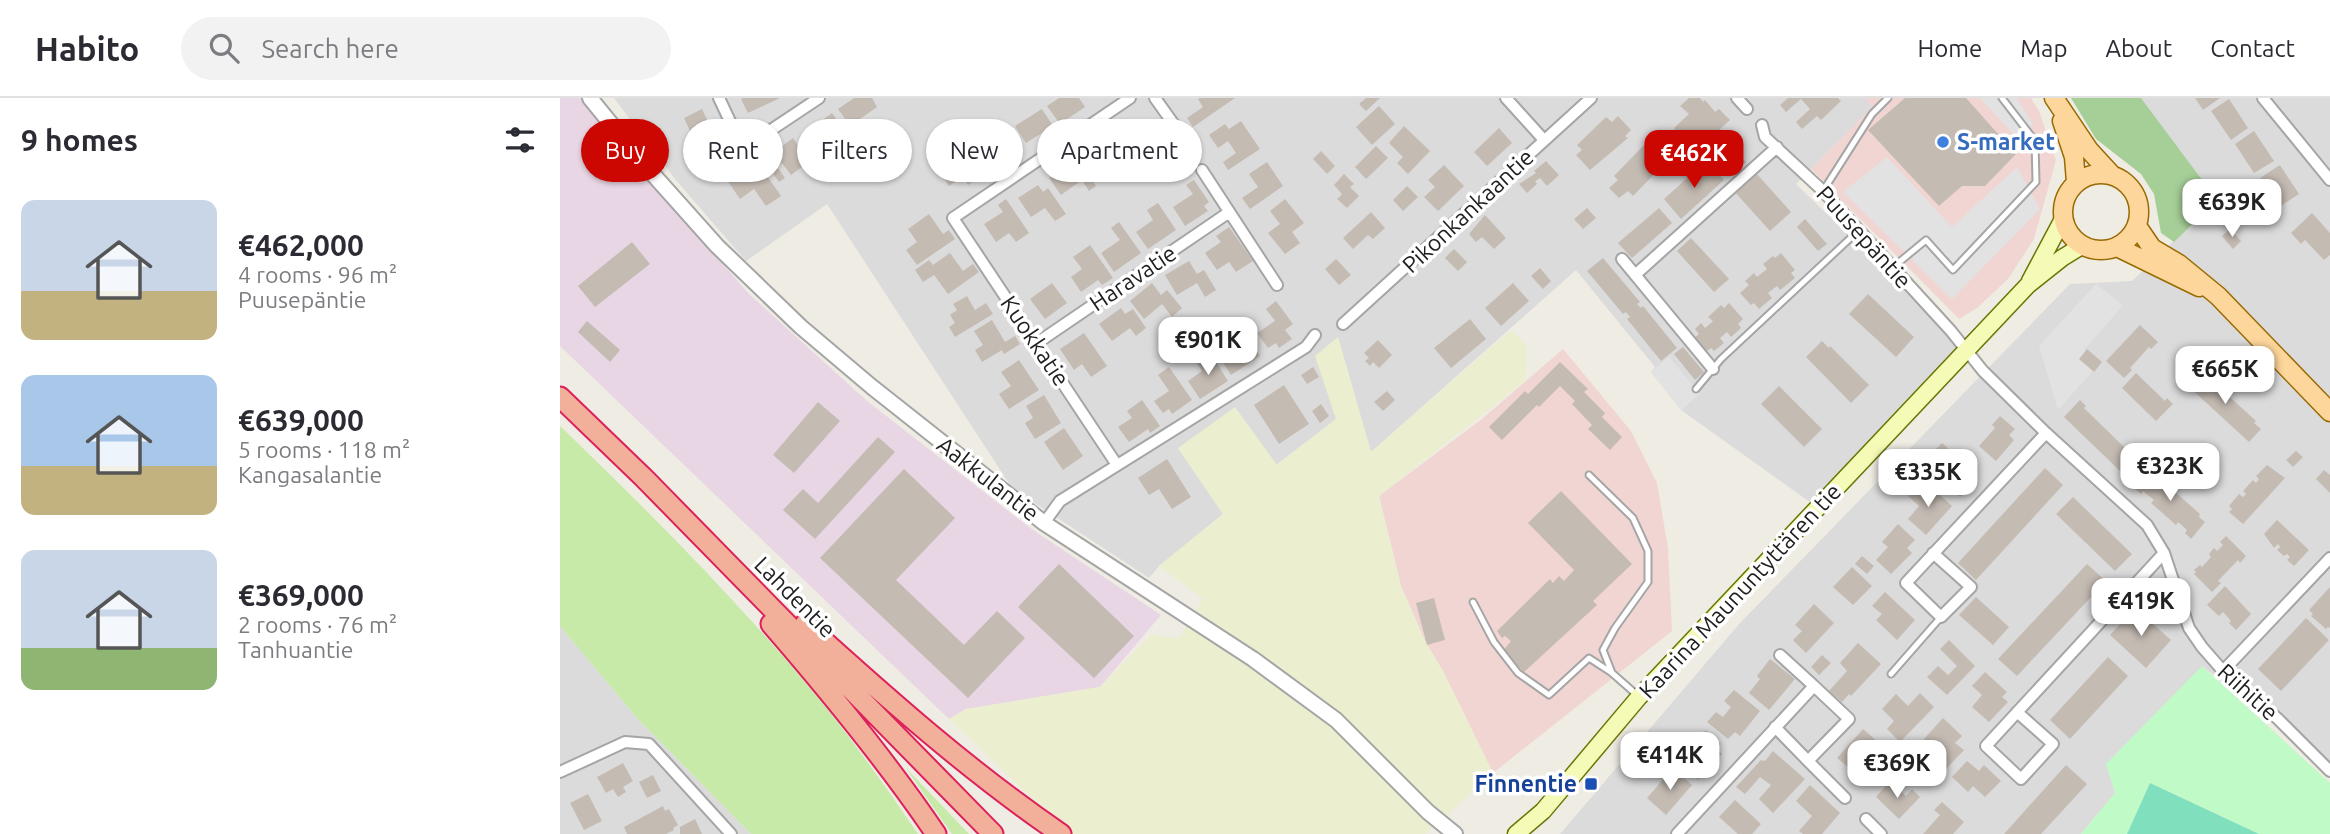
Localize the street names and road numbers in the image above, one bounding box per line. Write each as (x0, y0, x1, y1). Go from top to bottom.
street label: Pikonkankaantie (1397, 144, 1538, 278)
street label: Puusepäntie (1812, 181, 1917, 293)
street label: Haravatie (1085, 240, 1181, 316)
street label: Kuokkatie (996, 291, 1075, 390)
street label: Aakkulantie (933, 431, 1044, 526)
street label: Kaarina Maununtyttären tie (1634, 478, 1845, 703)
street label: Lahdentie (750, 551, 841, 642)
street label: Riihitie (2213, 658, 2283, 725)

